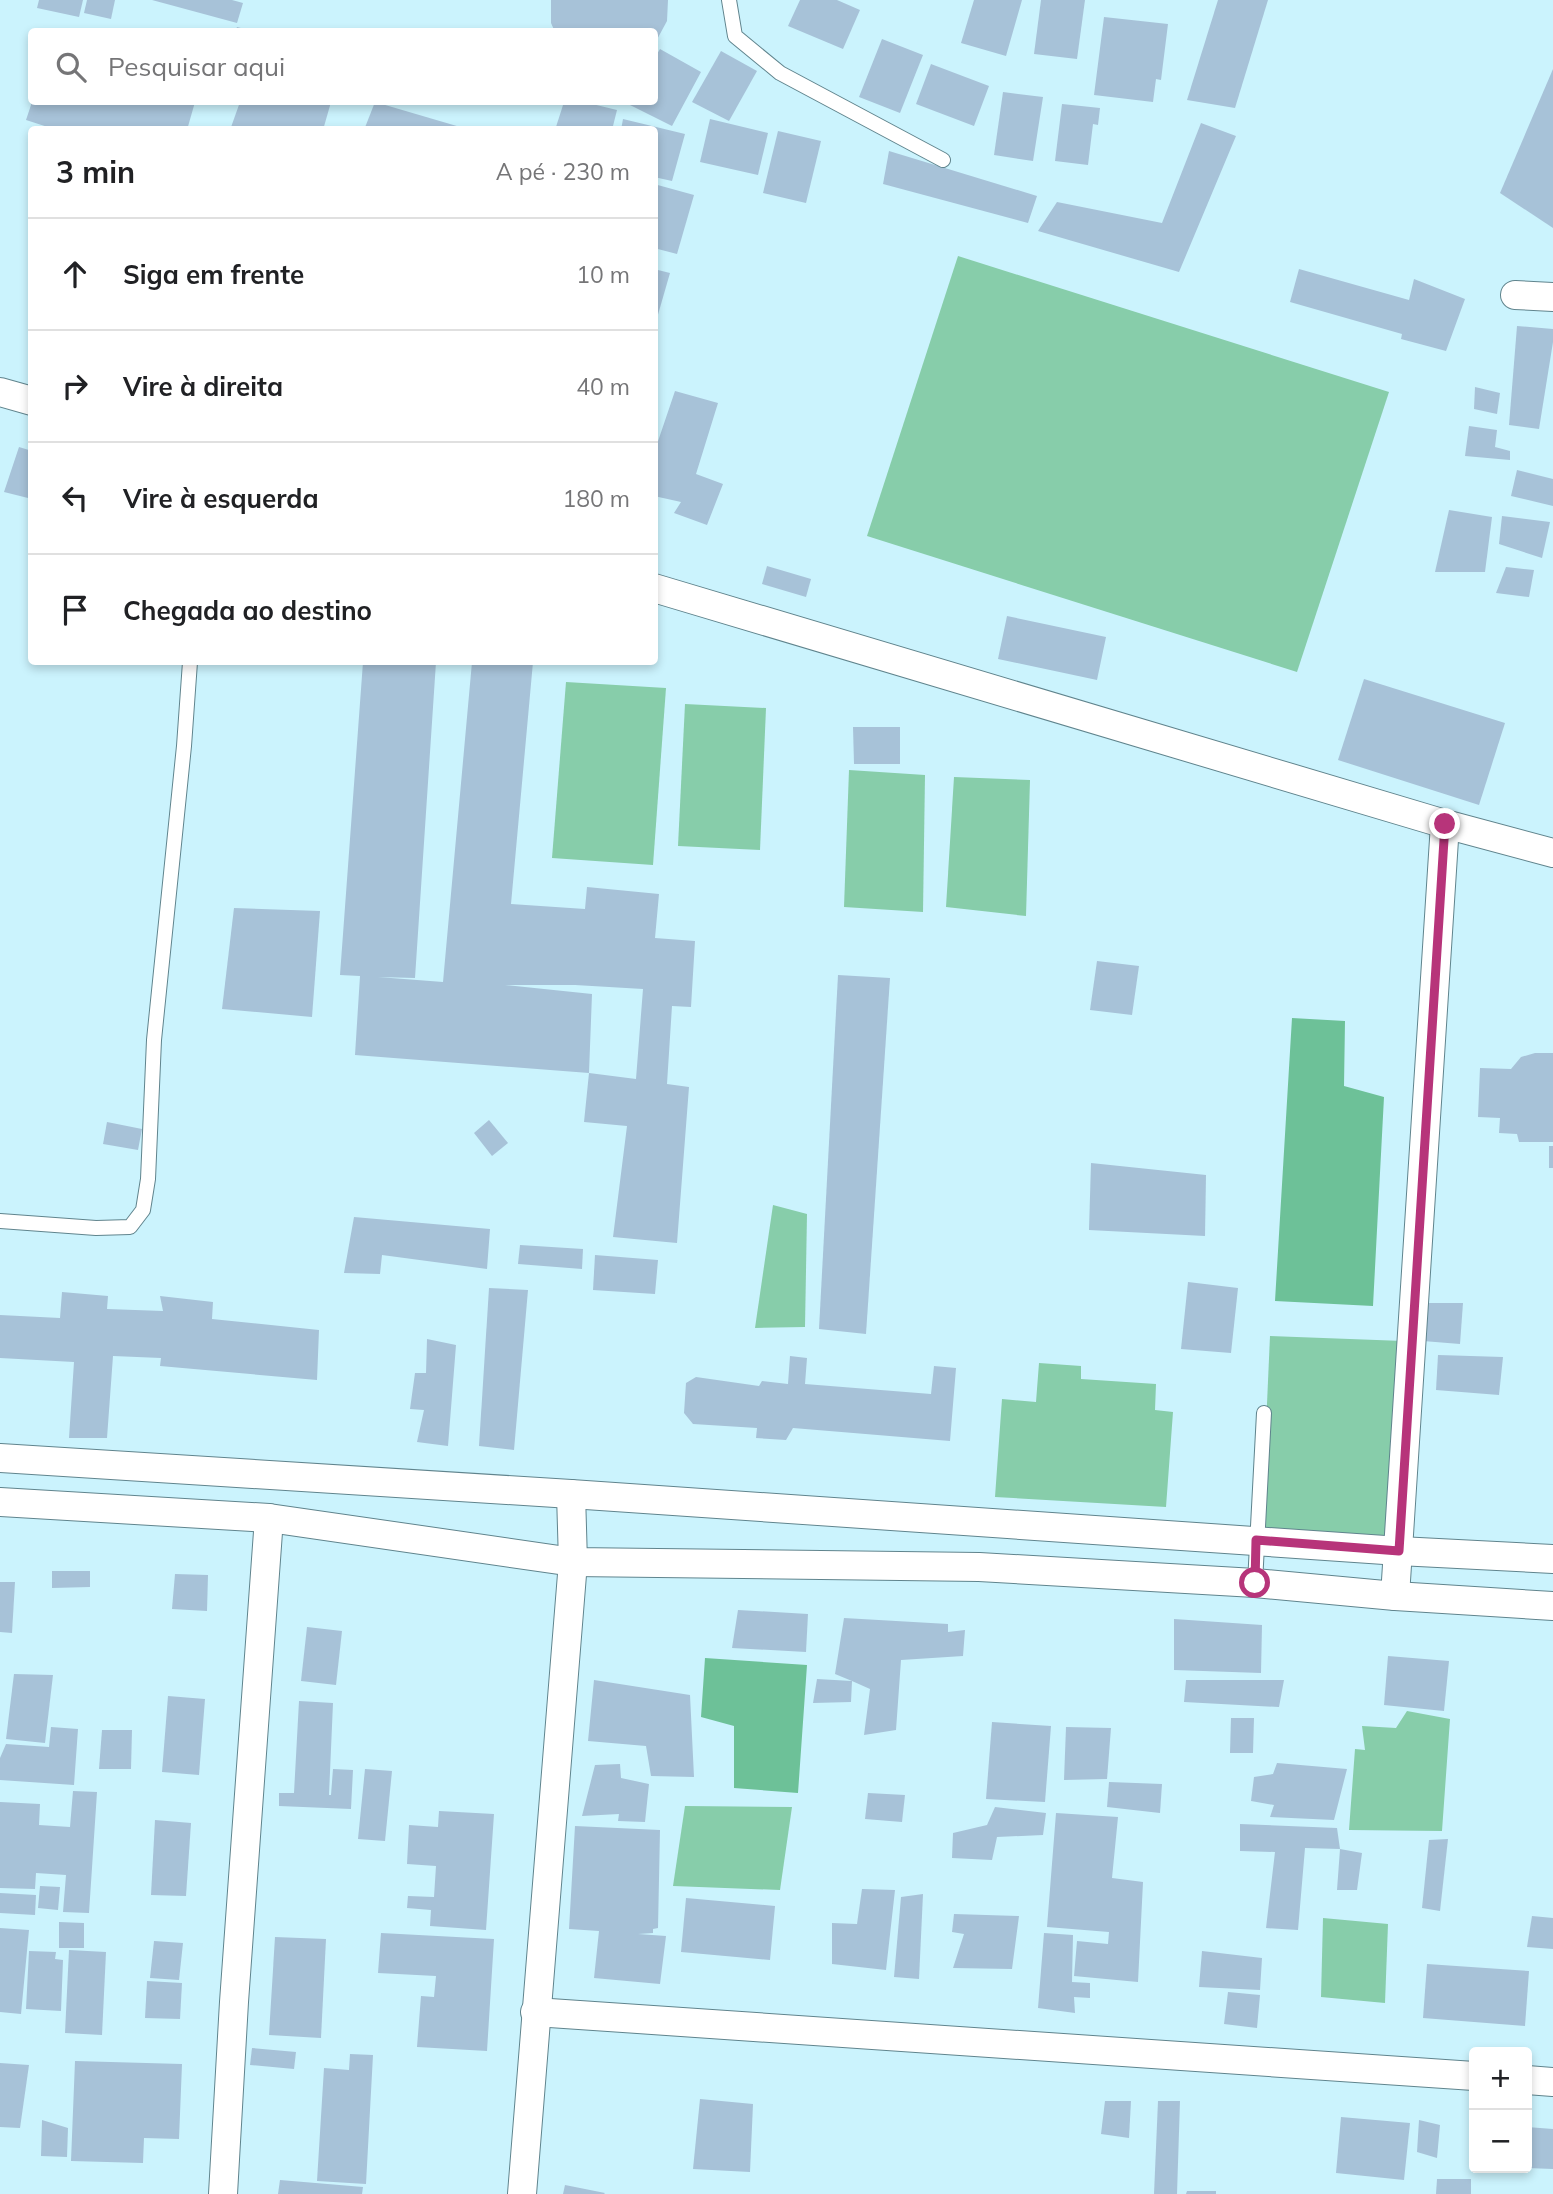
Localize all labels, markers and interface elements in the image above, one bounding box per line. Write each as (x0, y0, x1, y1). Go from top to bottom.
search box (28, 28, 658, 105)
icon: search (52, 48, 90, 86)
text: Pesquisar aqui (108, 50, 285, 83)
text: 3 min (56, 153, 135, 191)
text: A pé · 230 m (496, 157, 630, 186)
icon: ahead (56, 255, 94, 293)
text: Siga em frente (123, 258, 304, 291)
text: 10 m (576, 260, 630, 289)
icon: right (56, 367, 94, 405)
text: Vire à direita (123, 370, 283, 403)
text: 40 m (576, 372, 630, 401)
icon: left (56, 479, 94, 517)
text: Vire à esquerda (123, 482, 319, 515)
text: 180 m (562, 484, 630, 513)
icon: arrive (56, 591, 94, 629)
text: Chegada ao destino (123, 594, 372, 627)
route end (1429, 808, 1460, 839)
route start (1239, 1567, 1270, 1598)
map controls (1469, 2047, 1532, 2173)
button: + (1469, 2047, 1532, 2110)
button: − (1469, 2110, 1532, 2173)

